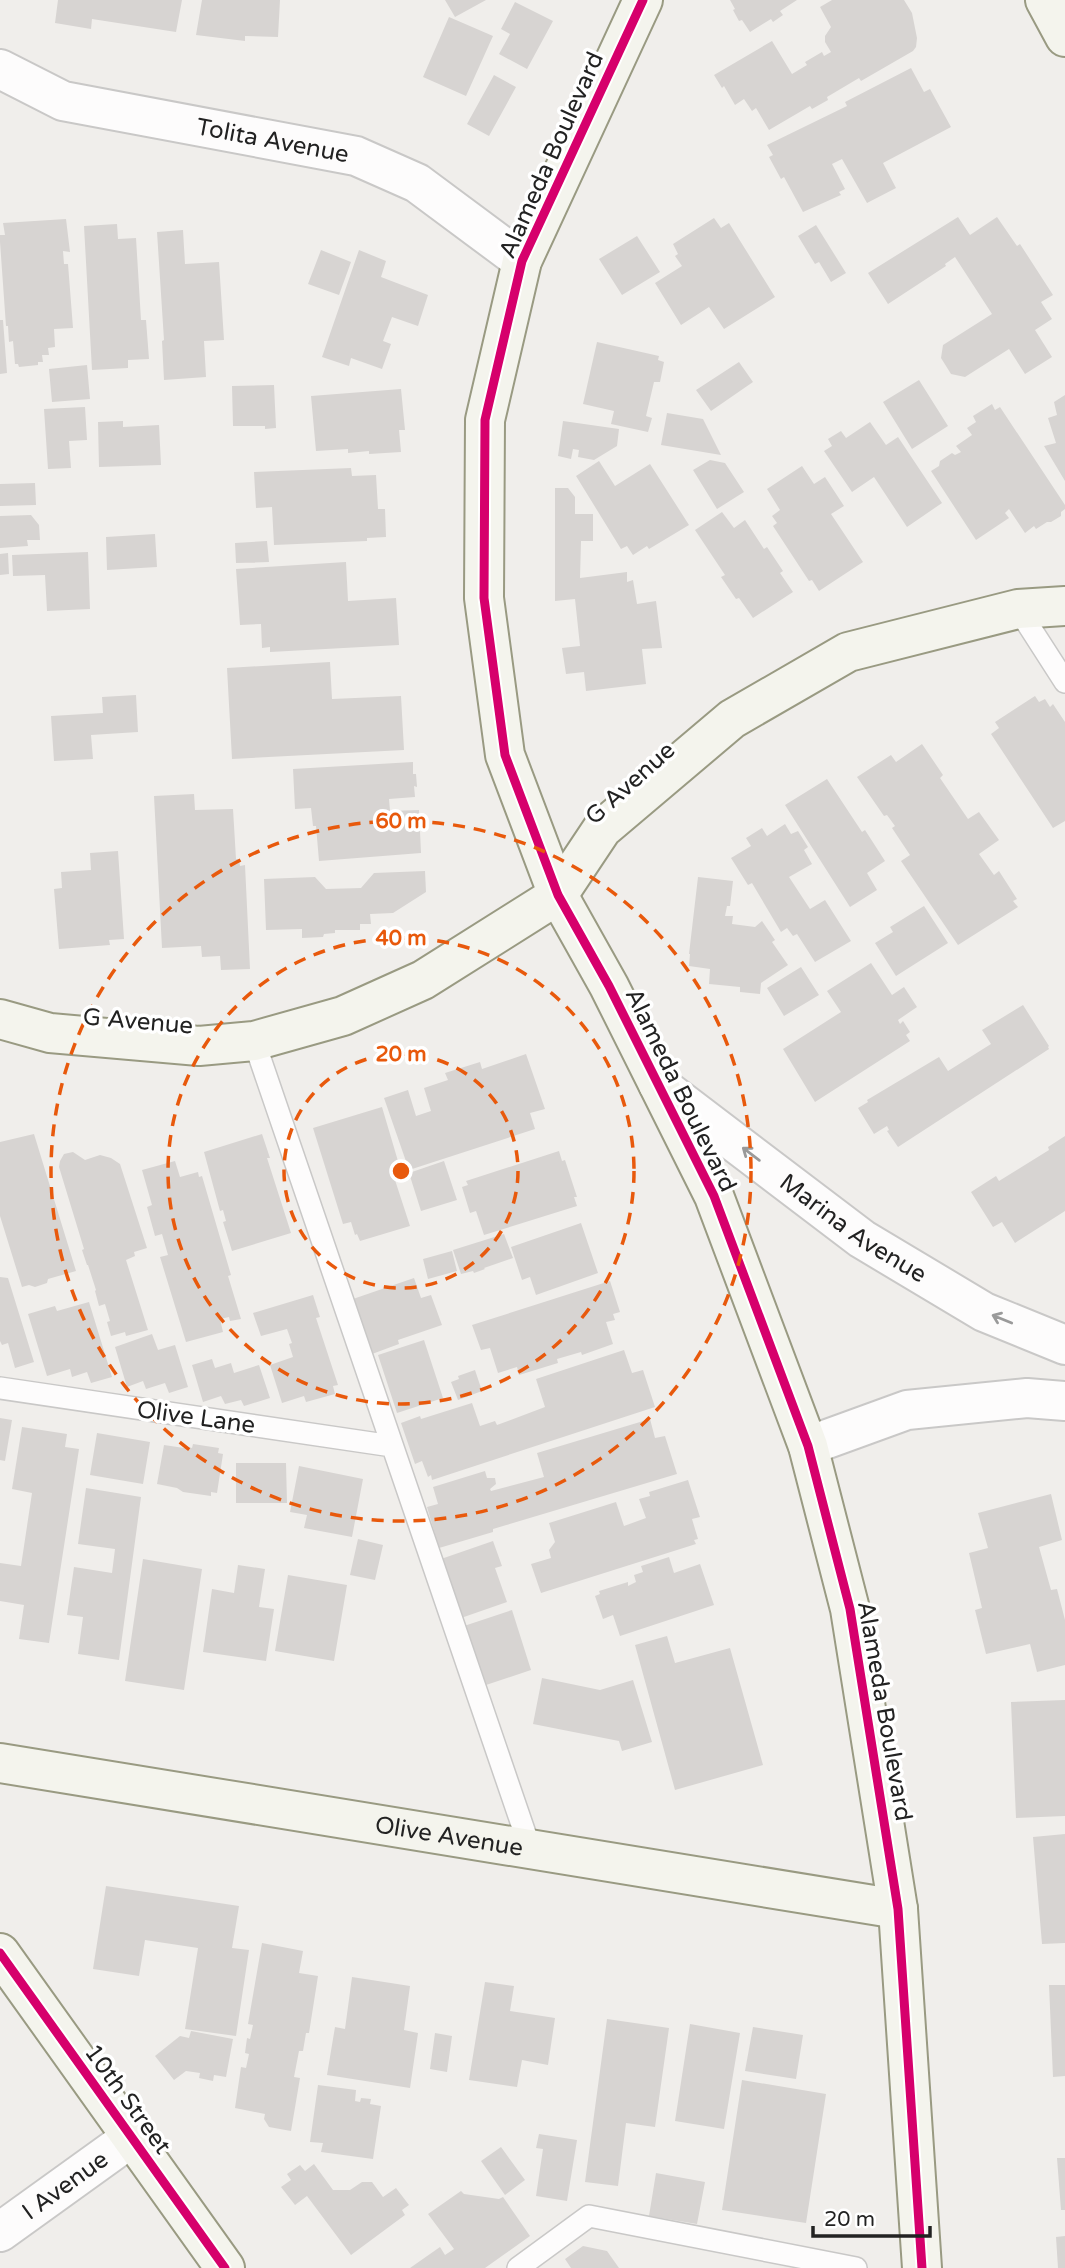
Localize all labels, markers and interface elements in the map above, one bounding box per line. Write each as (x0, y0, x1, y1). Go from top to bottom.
street label: Alameda Boulevard (493, 47, 610, 263)
street label: Tolita Avenue (194, 112, 351, 169)
street label: G Avenue (580, 736, 681, 831)
text: 60 m (375, 809, 427, 834)
text: 40 m (375, 926, 427, 951)
street label: Alameda Boulevard (619, 984, 742, 1197)
street label: G Avenue (82, 1002, 194, 1041)
text: 20 m (375, 1042, 427, 1067)
one-way arrow (742, 1147, 761, 1161)
centre of rings (389, 1159, 413, 1183)
street label: Marina Avenue (774, 1168, 932, 1289)
one-way arrow (991, 1312, 1013, 1325)
street label: Olive Lane (135, 1395, 257, 1440)
street label: Alameda Boulevard (851, 1599, 918, 1823)
street label: Olive Avenue (373, 1810, 525, 1863)
street label: 10th Street (78, 2039, 177, 2160)
street label: I Avenue (17, 2145, 114, 2226)
scale bar (813, 2194, 930, 2238)
text: 20 m (824, 2207, 875, 2232)

